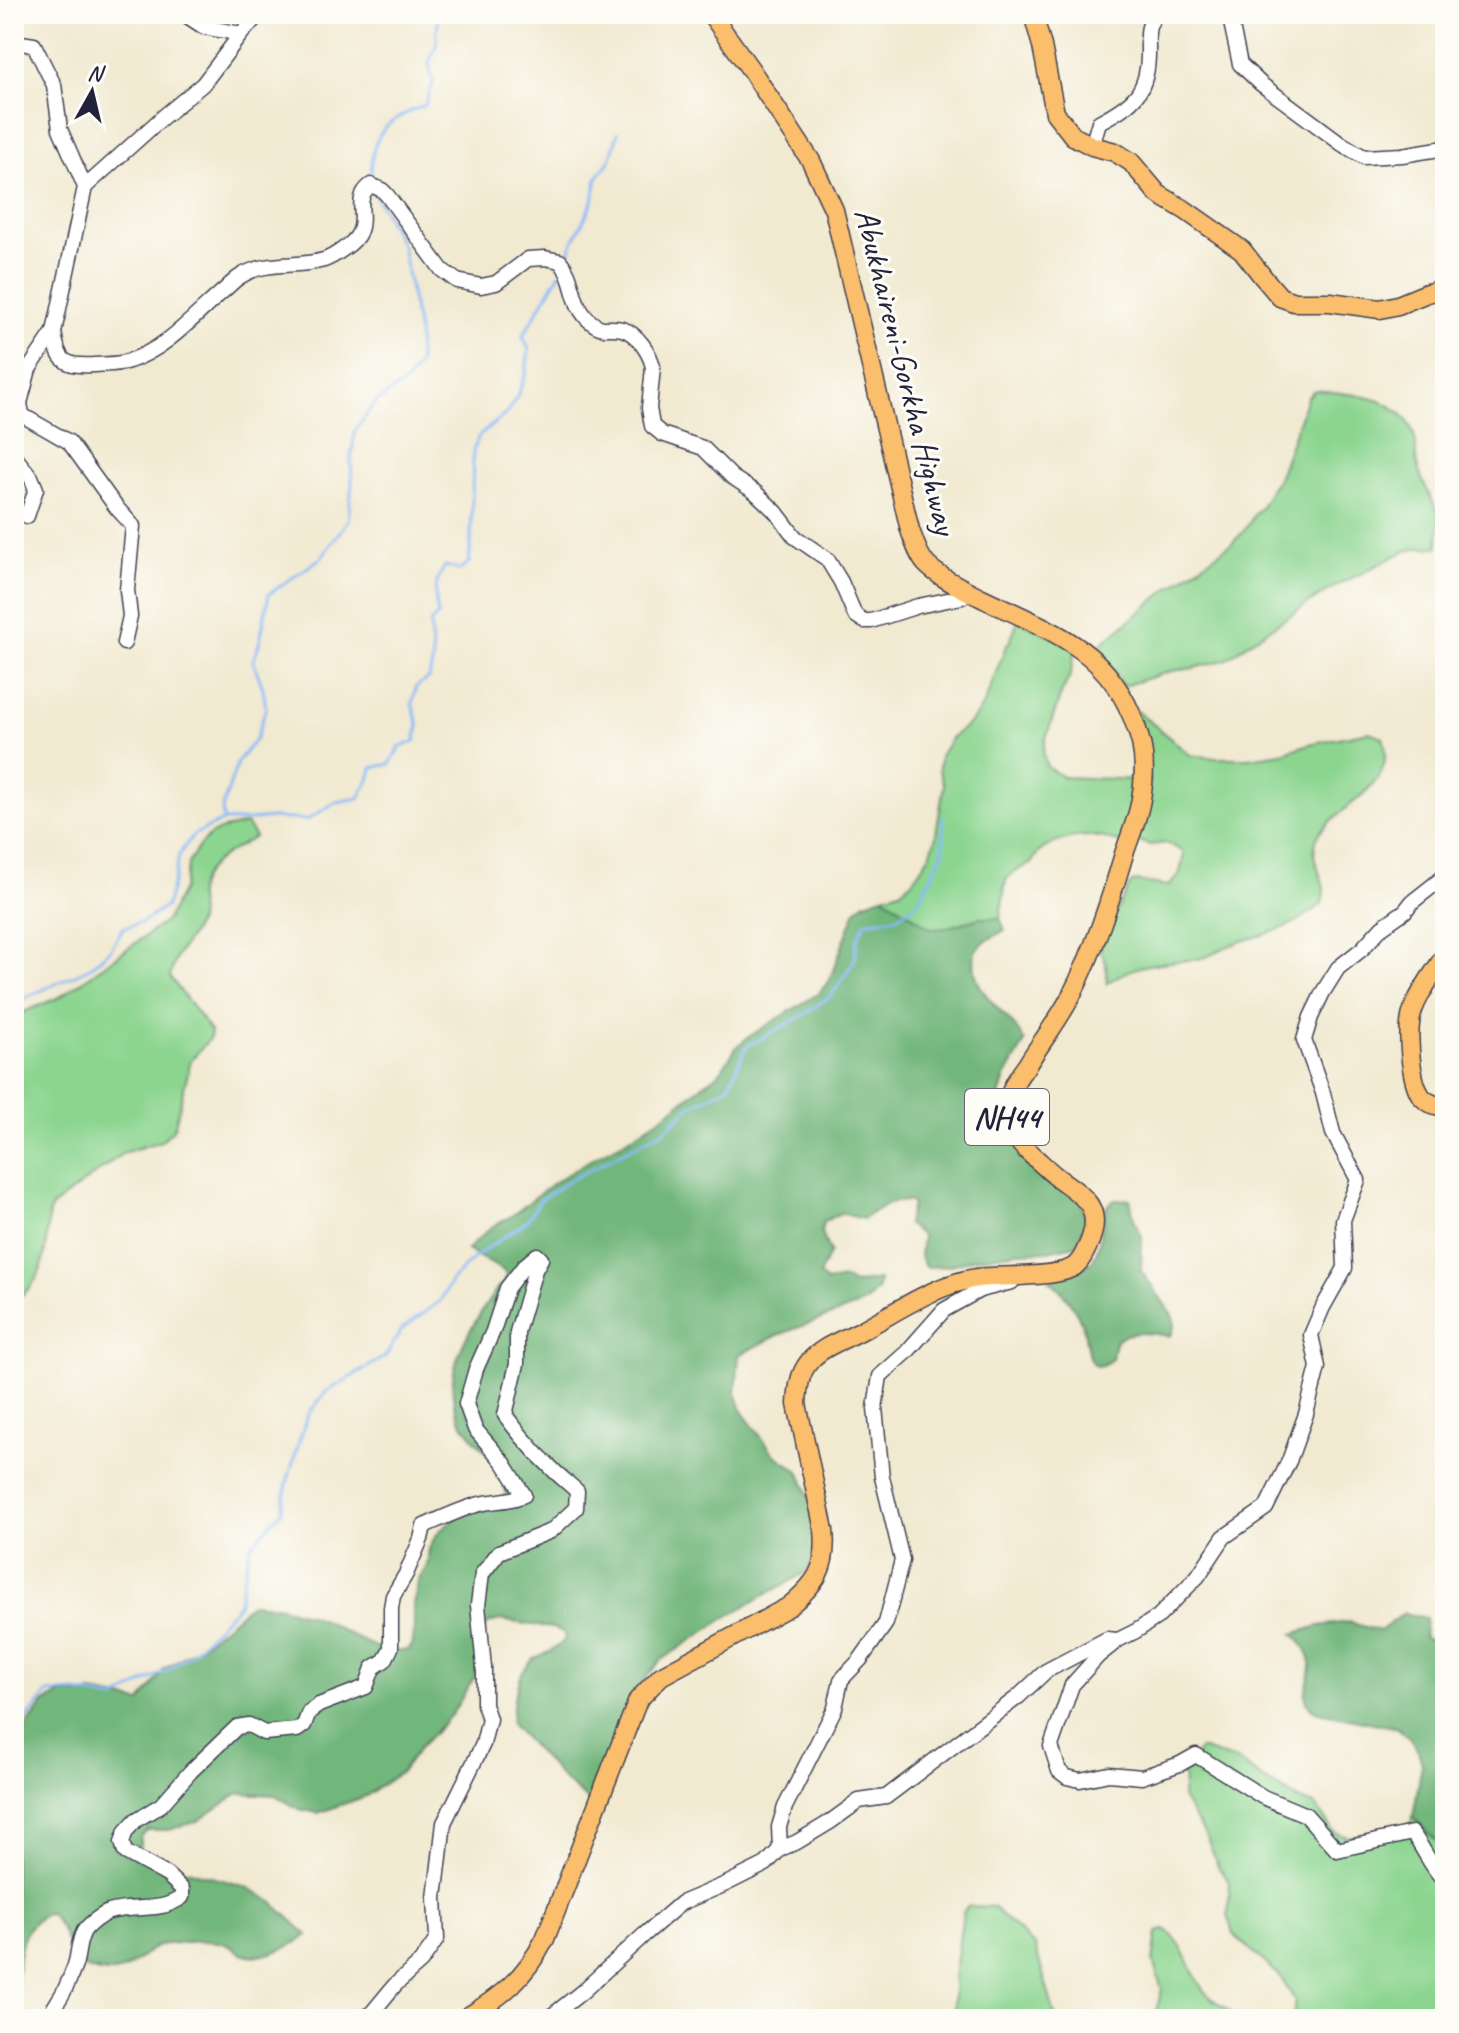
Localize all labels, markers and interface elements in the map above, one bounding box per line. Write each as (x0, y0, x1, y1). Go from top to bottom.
north arrow (52, 52, 132, 132)
text: N (86, 58, 107, 88)
street label: Abukhaireni-Gorkha Highway (845, 203, 968, 541)
road number: NH44 (965, 1089, 1049, 1145)

